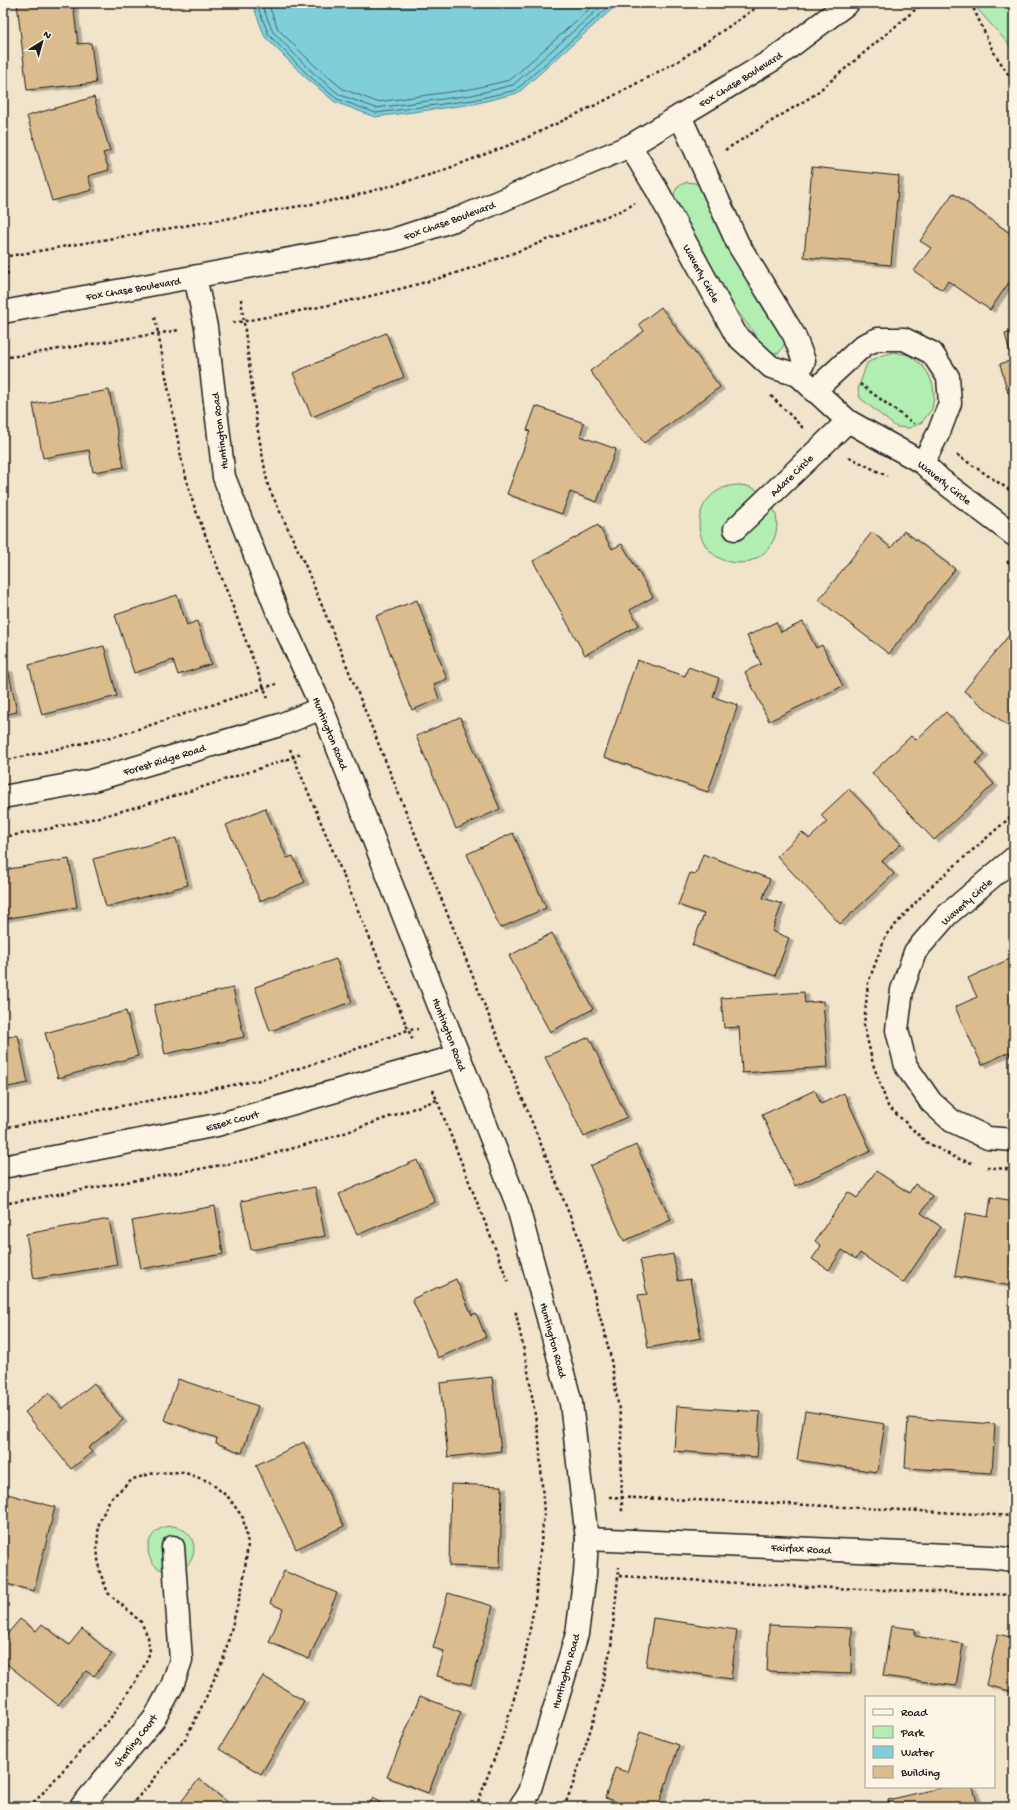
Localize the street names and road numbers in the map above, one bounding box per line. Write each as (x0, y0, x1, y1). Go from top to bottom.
street label: Fox Chase Boulevard (696, 49, 786, 112)
street label: Fox Chase Boulevard (402, 199, 498, 244)
street label: Waverly Circle (679, 243, 721, 305)
street label: Fox Chase Boulevard (84, 275, 183, 304)
street label: Huntington Road (210, 390, 232, 470)
street label: Adare Circle (768, 453, 817, 500)
street label: Waverly Circle (915, 459, 973, 508)
street label: Huntington Road (309, 696, 350, 773)
street label: Forest Ridge Road (121, 742, 209, 779)
street label: Waverly Circle (939, 876, 996, 928)
street label: Huntington Road (429, 997, 468, 1074)
street label: Essex Court (205, 1109, 262, 1135)
street label: Huntington Road (536, 1302, 568, 1381)
street label: Fairfax Road (770, 1541, 833, 1558)
street label: Huntington Road (551, 1631, 584, 1710)
street label: Sterling Court (112, 1711, 162, 1770)

